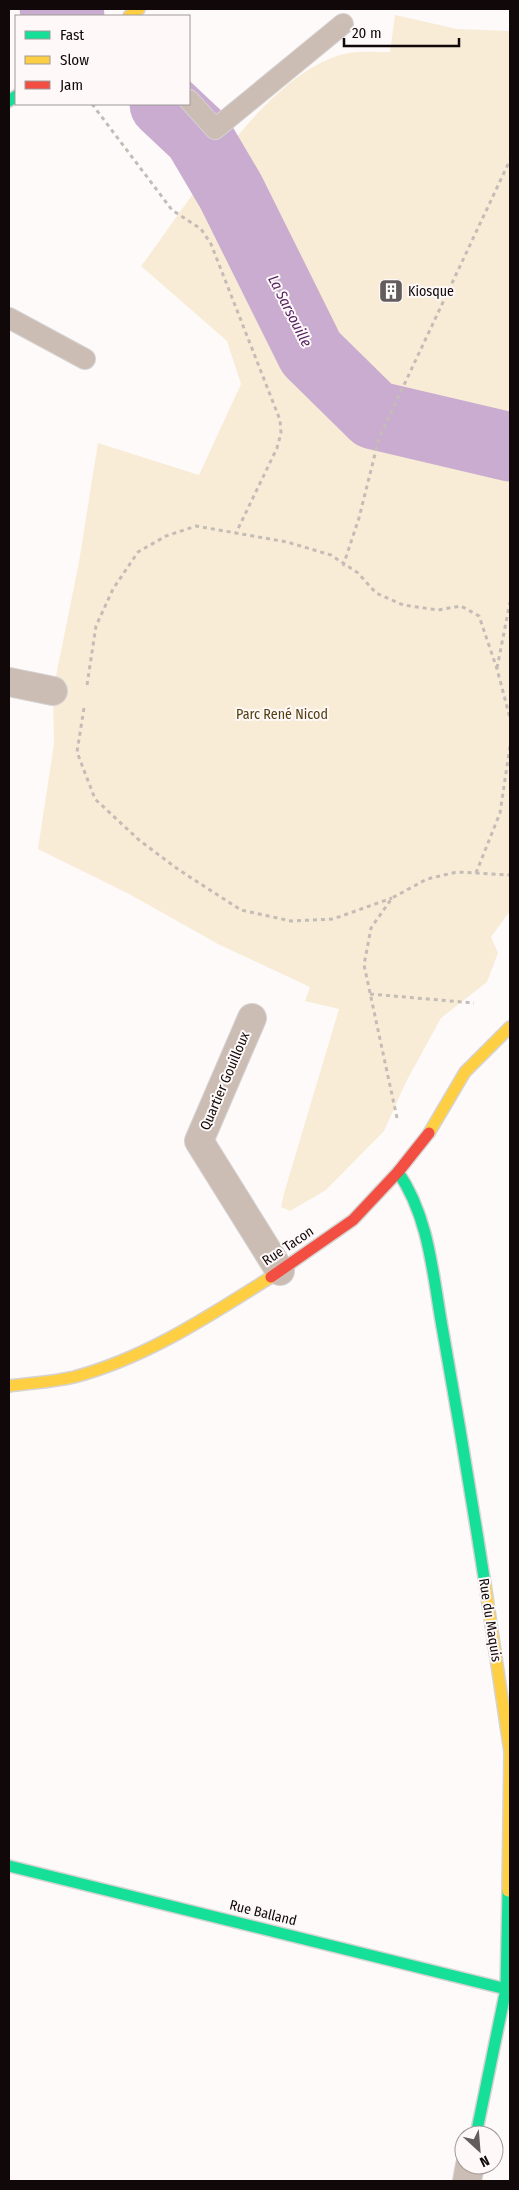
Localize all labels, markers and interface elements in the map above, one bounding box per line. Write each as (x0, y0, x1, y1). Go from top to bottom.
legend (15, 15, 190, 105)
scale bar (344, 15, 459, 47)
text: 20 m (352, 24, 382, 42)
text: Fast (60, 26, 84, 44)
text: Slow (60, 51, 89, 69)
text: Jam (60, 76, 83, 94)
water label: La Sarsouille (264, 272, 316, 350)
building icon: Kiosque (378, 278, 404, 304)
place label: Kiosque (408, 283, 454, 300)
park label: Parc René Nicod (236, 706, 328, 723)
street label: Quartier Gouilloux (197, 1028, 254, 1133)
street label: Rue Tacon (259, 1223, 317, 1269)
street label: Rue du Maquis (475, 1577, 505, 1663)
street label: Rue Balland (228, 1896, 298, 1930)
north arrow (454, 2125, 504, 2175)
text: N (477, 2152, 492, 2171)

